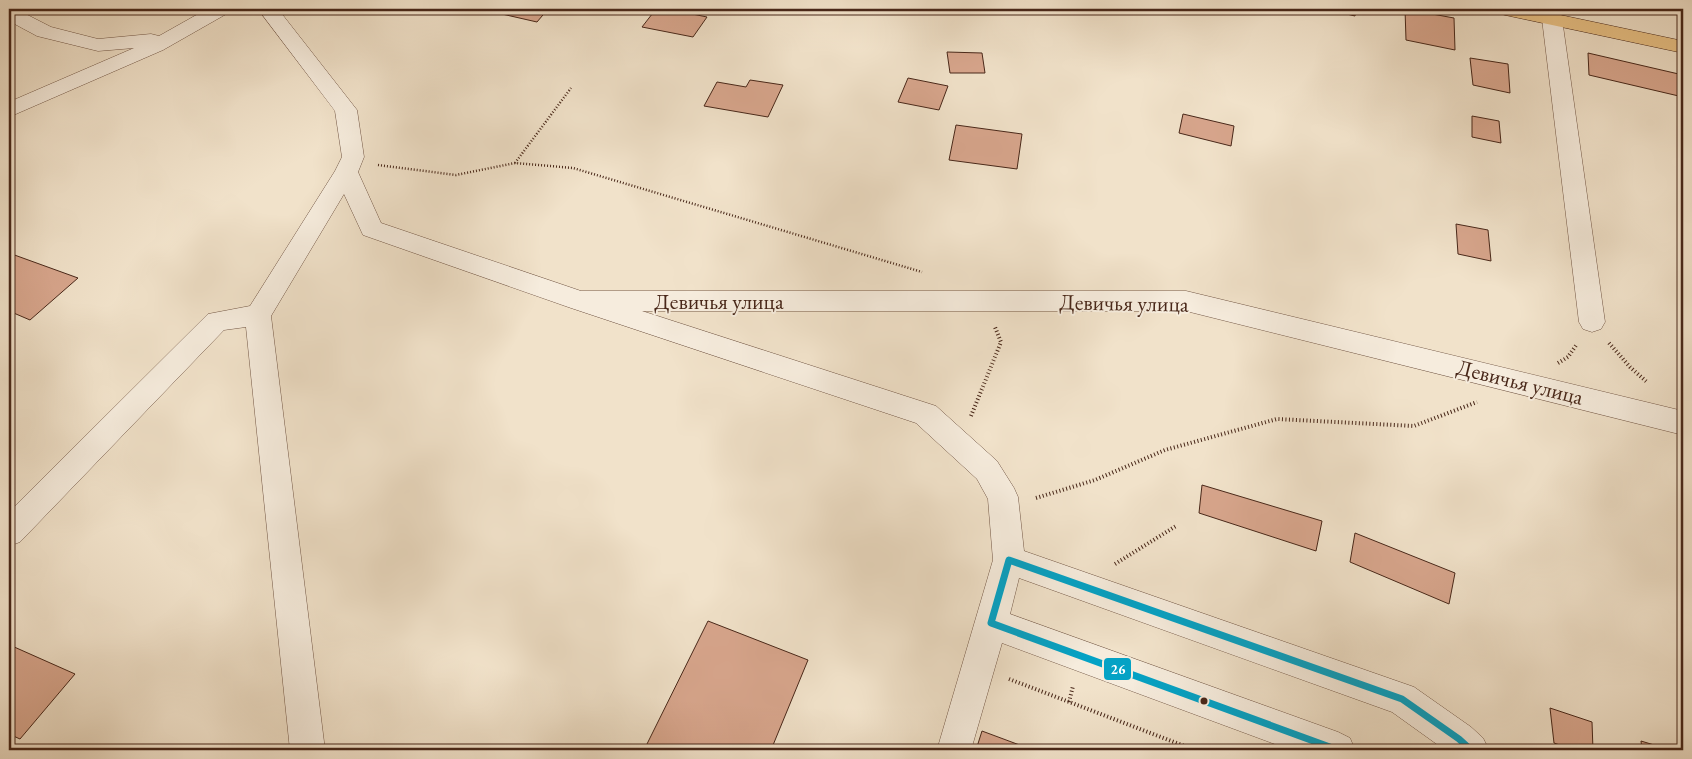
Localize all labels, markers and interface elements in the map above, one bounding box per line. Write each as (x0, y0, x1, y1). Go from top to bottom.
street label: Девичья улица (654, 287, 784, 316)
street label: Девичья улица (1059, 287, 1189, 319)
street label: Девичья улица (1454, 352, 1586, 412)
line badge: 26 (1103, 657, 1132, 681)
text: 26 (1111, 660, 1126, 678)
unlabelled marker (1199, 696, 1209, 706)

